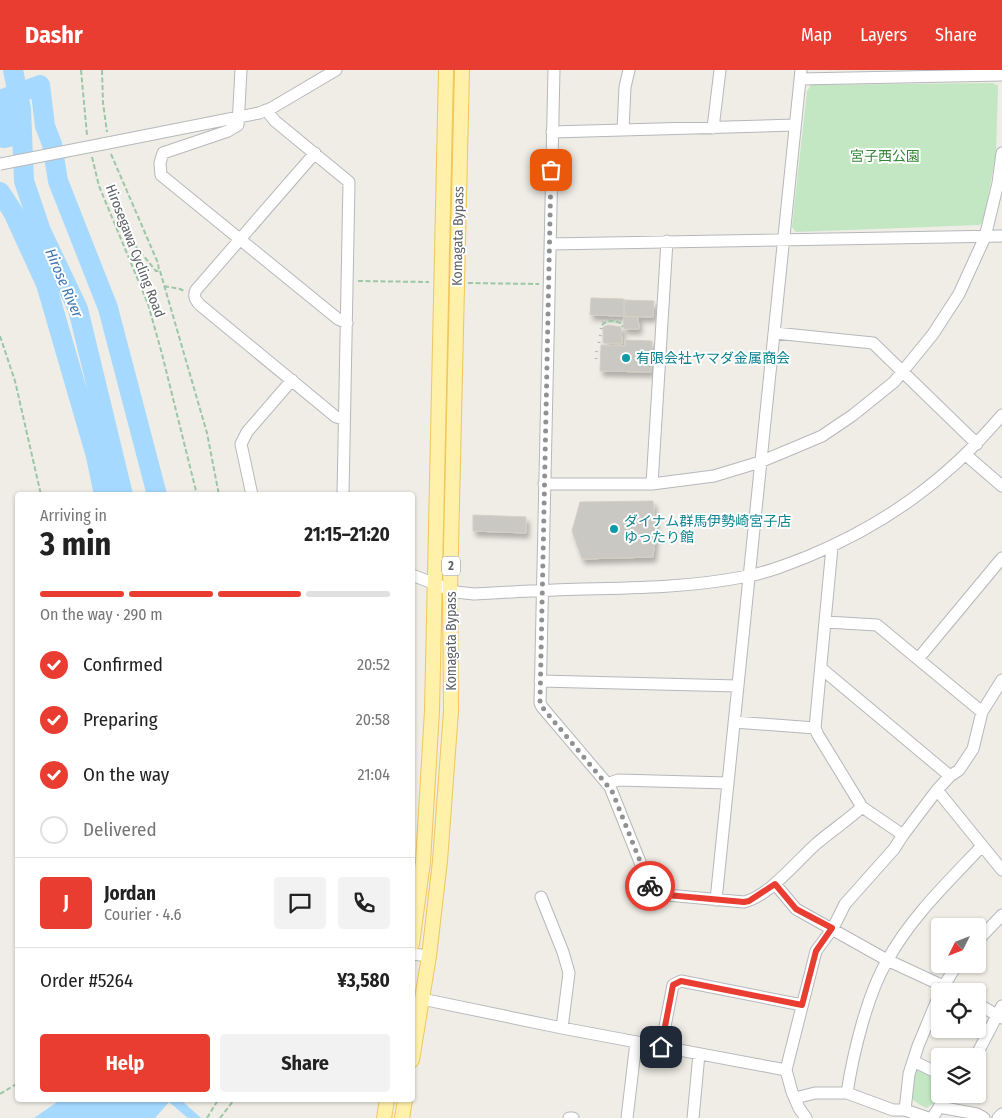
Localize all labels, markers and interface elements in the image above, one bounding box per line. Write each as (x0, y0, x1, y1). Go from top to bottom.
text: Dashr (25, 21, 83, 49)
text: Map (801, 24, 832, 46)
text: Layers (860, 24, 907, 46)
text: Share (935, 24, 977, 46)
park label: 宮子西公園 (850, 148, 920, 165)
pin (530, 149, 572, 191)
icon: bag (537, 156, 565, 184)
street label: Hirosegawa Cycling Road (102, 182, 168, 320)
street label: Komagata Bypass (449, 186, 467, 286)
water label: Hirose River (41, 246, 87, 321)
place label: 有限会社ヤマダ金属商会 (636, 350, 790, 367)
marker: 有限会社ヤマダ金属商会 (620, 352, 632, 364)
text: Arriving in (40, 506, 107, 525)
place label: ダイナム群馬伊勢崎宮子店 ゆったり館 (624, 513, 791, 546)
text: 21:15–21:20 (304, 523, 390, 546)
marker: ダイナム群馬伊勢崎宮子店 ゆったり館 (608, 523, 620, 535)
text: 3 min (40, 525, 111, 563)
road number: 2 (442, 556, 460, 576)
street label: Komagata Bypass (443, 591, 460, 691)
text: On the way · 290 m (40, 605, 163, 624)
icon: check (40, 651, 68, 679)
text: Confirmed (83, 653, 163, 676)
text: 20:52 (357, 655, 390, 674)
icon: check (40, 706, 68, 734)
text: Preparing (83, 708, 158, 731)
text: 20:58 (356, 710, 390, 729)
icon: check (40, 761, 68, 789)
text: On the way (83, 763, 169, 786)
text: 21:04 (358, 765, 390, 784)
text: Delivered (83, 818, 157, 841)
courier (625, 861, 675, 911)
icon: bike (636, 872, 664, 900)
button: chat (274, 877, 326, 929)
button: phone (338, 877, 390, 929)
text: Jordan (104, 882, 156, 905)
text: J (63, 891, 69, 914)
text: Courier · 4.6 (104, 905, 182, 924)
north arrow (931, 918, 986, 972)
map controls (931, 918, 986, 1103)
text: Order #5264 (40, 969, 133, 992)
text: ¥3,580 (337, 969, 390, 992)
button: locate (931, 983, 986, 1038)
pin (640, 1026, 682, 1068)
icon: home (647, 1033, 675, 1061)
button: Help (40, 1034, 210, 1092)
button: Share (220, 1034, 390, 1092)
button: layers (931, 1048, 986, 1103)

